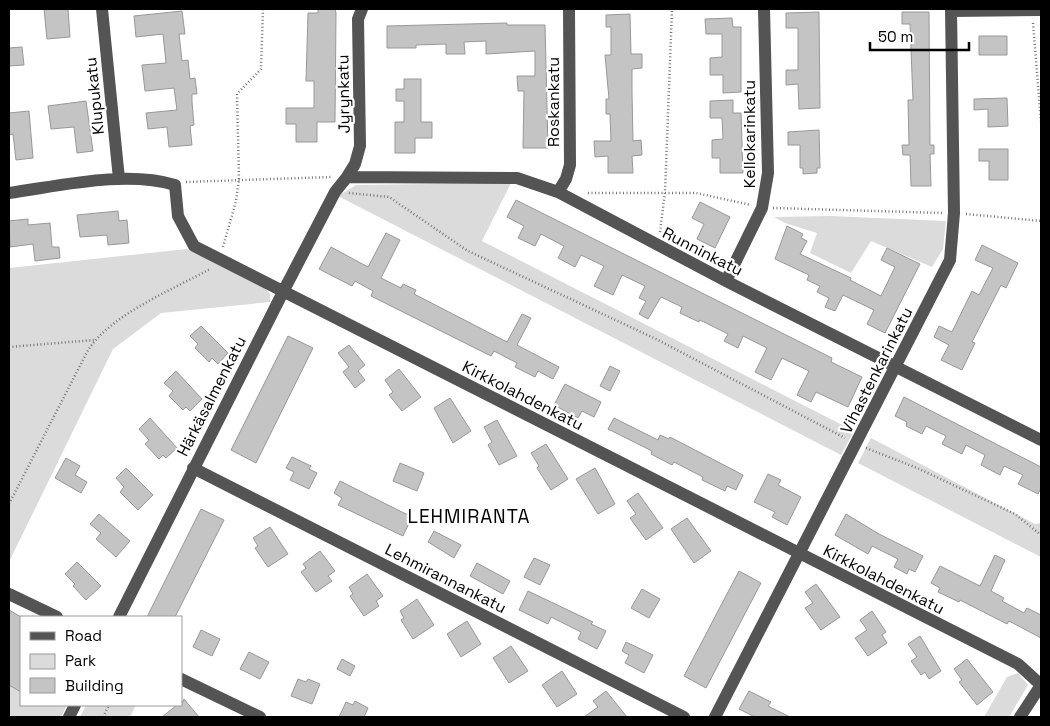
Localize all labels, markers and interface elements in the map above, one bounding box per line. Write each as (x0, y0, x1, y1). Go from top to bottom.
scale bar (870, 20, 969, 52)
text: 50 m (878, 27, 913, 46)
street label: Jyrynkatu (332, 54, 355, 134)
street label: Klupukatu (80, 56, 109, 136)
street label: Roskankatu (543, 57, 564, 147)
street label: Kellokarinkatu (739, 80, 760, 188)
street label: Runninkatu (659, 222, 747, 281)
street label: Vihastenkarinkatu (836, 304, 917, 437)
street label: Härkäsalmenkatu (172, 333, 251, 460)
street label: Kirkkolahdenkatu (459, 356, 587, 435)
district label: LEHMIRANTA (408, 504, 530, 529)
street label: Lehmirannankatu (382, 539, 510, 618)
street label: Kirkkolahdenkatu (820, 540, 948, 619)
legend (20, 616, 182, 706)
text: Road (65, 626, 102, 645)
text: Park (65, 651, 96, 670)
text: Building (65, 676, 124, 695)

